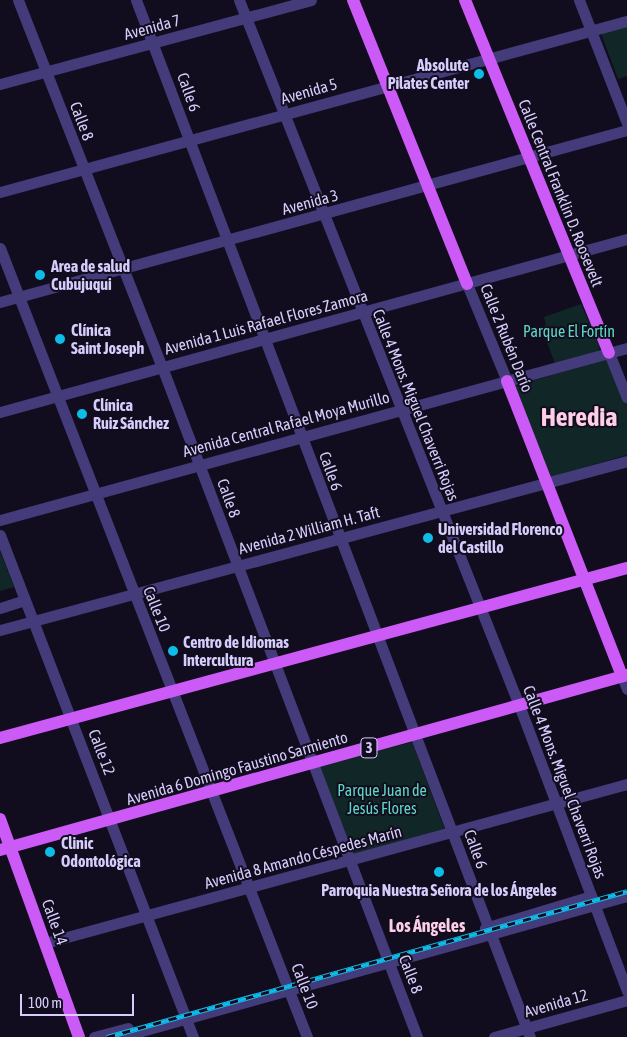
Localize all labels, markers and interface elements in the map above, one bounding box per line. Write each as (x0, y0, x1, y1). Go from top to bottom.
street label: Avenida 7 (122, 10, 182, 44)
place label: Absolute Pilates Center (388, 55, 469, 93)
marker: Absolute Pilates Center (473, 68, 485, 80)
street label: Calle 6 (173, 70, 205, 114)
street label: Avenida 5 (279, 74, 339, 108)
street label: Calle Central Franklin D. Roosevelt (515, 97, 607, 289)
street label: Calle 8 (66, 99, 98, 143)
street label: Avenida 3 (280, 185, 340, 219)
place label: Area de salud Cubujuqui (51, 256, 130, 294)
marker: Area de salud Cubujuqui (33, 268, 47, 282)
street label: Calle 2 Rubén Darío (477, 281, 537, 395)
street label: Avenida 1 Luis Rafael Flores Zamora (162, 286, 370, 358)
street label: Calle 4 Mons. Miguel Chaverri Rojas (369, 306, 463, 504)
place label: Clínica Saint Joseph (71, 320, 144, 358)
park label: Parque El Fortín (523, 321, 615, 341)
marker: Clínica Saint Joseph (53, 332, 67, 346)
street label: Avenida Central Rafael Moya Murillo (181, 387, 391, 461)
place label: Clínica Ruiz Sánchez (93, 395, 169, 433)
district label: Heredia (541, 402, 617, 434)
marker: Clínica Ruiz Sánchez (75, 407, 89, 421)
street label: Calle 6 (315, 449, 347, 493)
street label: Calle 8 (213, 476, 245, 520)
street label: Avenida 2 William H. Taft (236, 502, 382, 558)
place label: Universidad Florenco del Castillo (438, 519, 563, 557)
marker: Universidad Florenco del Castillo (422, 532, 434, 544)
street label: Calle 10 (139, 583, 175, 635)
place label: Centro de Idiomas Intercultura (183, 632, 289, 670)
marker: Centro de Idiomas Intercultura (167, 645, 179, 657)
street label: Calle 4 Mons. Miguel Chaverri Rojas (519, 683, 611, 881)
street label: Calle 12 (85, 726, 119, 778)
street label: Avenida 6 Domingo Faustino Sarmiento (124, 727, 350, 809)
road number: 3 (360, 736, 378, 760)
park label: Parque Juan de Jesús Flores (337, 780, 427, 818)
street label: Avenida 8 Amando Céspedes Marín (202, 821, 404, 893)
street label: Calle 6 (460, 827, 492, 871)
place label: Clinic Odontológica (61, 833, 141, 871)
marker: Clinic Odontológica (43, 845, 57, 859)
marker: Parroquia Nuestra Señora de los Ángeles (433, 866, 445, 878)
place label: Parroquia Nuestra Señora de los Ángeles (321, 880, 557, 900)
street label: Calle 14 (38, 896, 72, 948)
district label: Los Ángeles (389, 915, 465, 937)
street label: Calle 8 (395, 952, 427, 996)
street label: Calle 10 (288, 960, 322, 1012)
scale bar (22, 984, 136, 1016)
street label: Avenida 12 (522, 985, 590, 1021)
text: 100 m (28, 994, 62, 1011)

